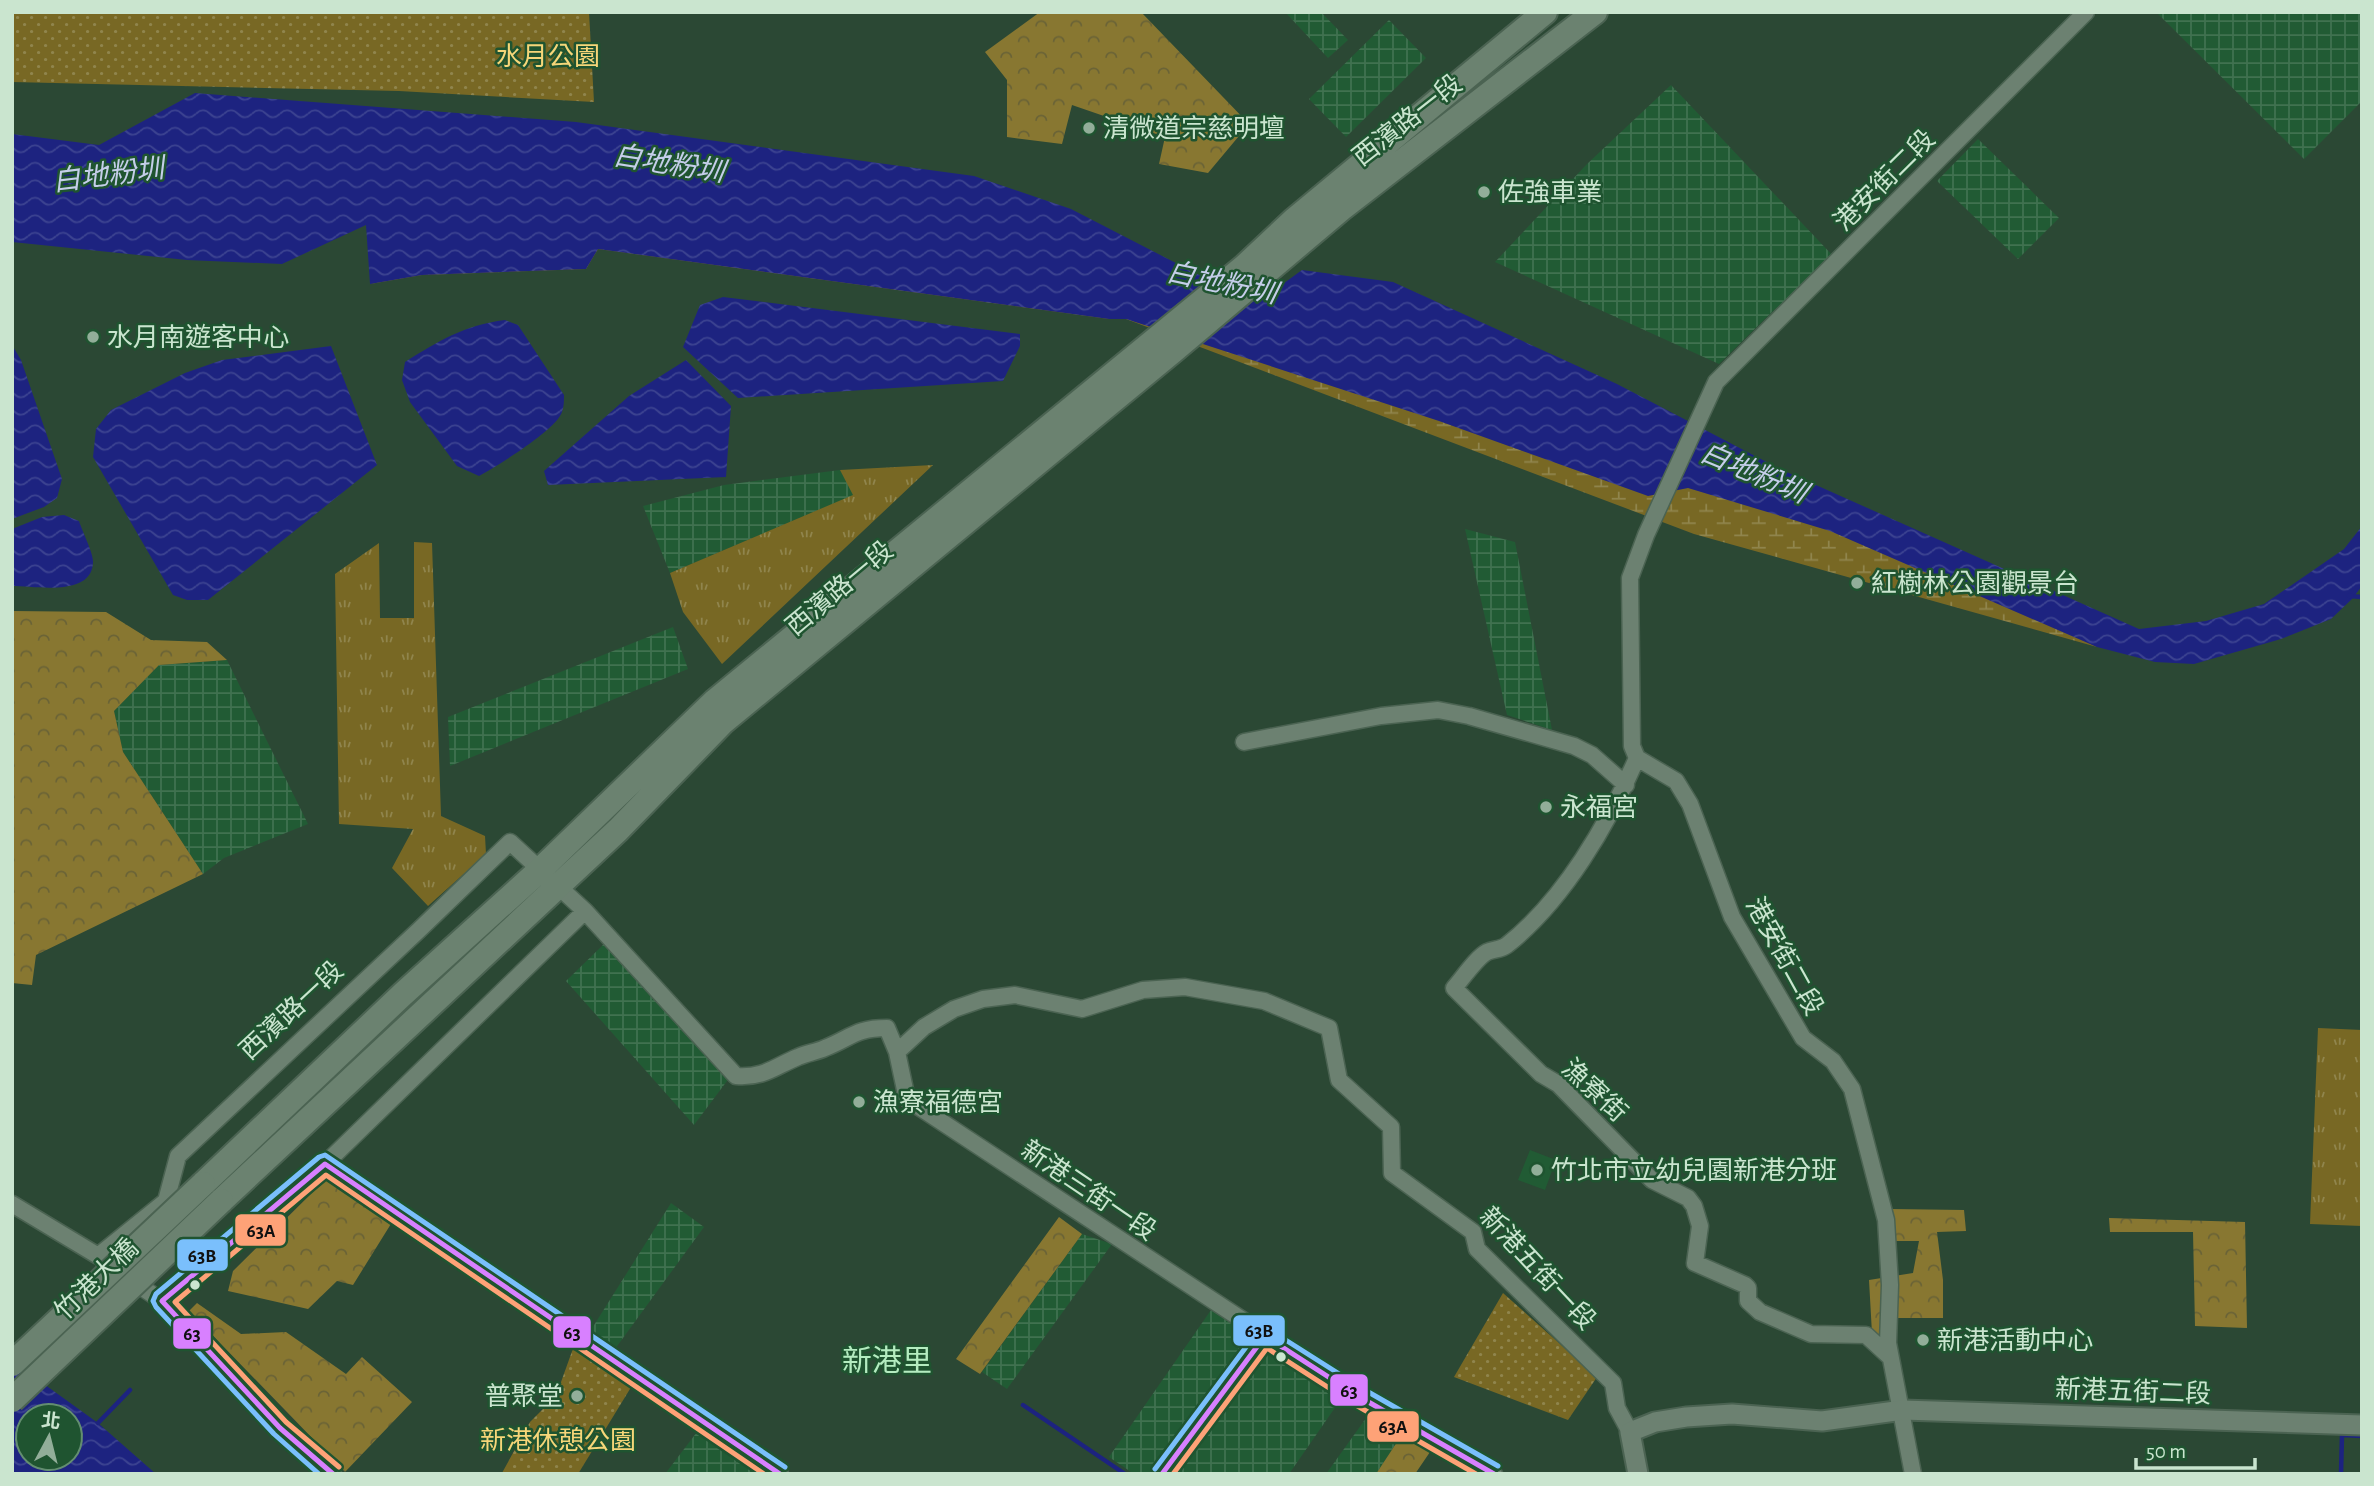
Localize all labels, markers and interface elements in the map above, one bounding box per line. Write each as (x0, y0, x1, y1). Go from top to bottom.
park label: 水月公園 (496, 43, 600, 70)
street label: 西濱路一段 (1347, 69, 1467, 171)
place label: 清微道宗慈明壇 (1103, 114, 1285, 142)
marker: 清微道宗慈明壇 (1081, 120, 1097, 136)
street label: 港安街二段 (1828, 124, 1940, 236)
water label: 白地粉圳 (611, 140, 730, 188)
water label: 白地粉圳 (51, 153, 169, 197)
place label: 佐強車業 (1498, 178, 1602, 206)
marker: 佐強車業 (1476, 184, 1492, 200)
water label: 白地粉圳 (1164, 257, 1284, 310)
place label: 水月南遊客中心 (107, 323, 289, 351)
marker: 水月南遊客中心 (85, 329, 101, 345)
water label: 白地粉圳 (1696, 437, 1815, 510)
street label: 西濱路一段 (780, 535, 898, 641)
place label: 紅樹林公園觀景台 (1871, 570, 2079, 597)
marker: 紅樹林公園觀景台 (1849, 575, 1865, 591)
place label: 永福宮 (1560, 794, 1638, 821)
marker: 永福宮 (1538, 799, 1554, 815)
street label: 港安街二段 (1741, 892, 1829, 1020)
street label: 西濱路一段 (234, 955, 348, 1065)
street label: 漁寮街 (1557, 1054, 1632, 1127)
place label: 漁寮福德宮 (873, 1089, 1003, 1116)
marker: 漁寮福德宮 (851, 1094, 867, 1110)
street label: 新港三街一段 (1016, 1135, 1162, 1245)
place label: 竹北市立幼兒園新港分班 (1551, 1156, 1837, 1184)
marker: 竹北市立幼兒園新港分班 (1529, 1162, 1545, 1178)
street label: 新港五街一段 (1475, 1201, 1601, 1335)
line badge: 63A (234, 1213, 287, 1247)
text: 63A (247, 1222, 276, 1241)
street label: 竹港大橋 (49, 1233, 143, 1325)
line badge: 63B (176, 1238, 229, 1272)
text: 63B (188, 1247, 216, 1266)
unlabelled marker (188, 1278, 202, 1292)
line badge: 63B (1232, 1314, 1286, 1347)
line badge: 63 (552, 1315, 592, 1349)
line badge: 63 (172, 1317, 212, 1350)
text: 63B (1245, 1322, 1273, 1341)
text: 63 (563, 1324, 581, 1343)
text: 63 (183, 1325, 201, 1344)
place label: 新港活動中心 (1937, 1327, 2093, 1354)
marker: 新港活動中心 (1915, 1332, 1931, 1348)
district label: 新港里 (842, 1345, 932, 1377)
unlabelled marker (1274, 1350, 1288, 1364)
line badge: 63 (1329, 1373, 1369, 1407)
street label: 新港五街二段 (2055, 1374, 2211, 1408)
text: 63 (1340, 1382, 1358, 1401)
place label: 普聚堂 (485, 1383, 563, 1410)
marker: 普聚堂 (569, 1388, 585, 1404)
north arrow (14, 1402, 84, 1472)
text: 北 (40, 1410, 62, 1432)
line badge: 63A (1366, 1410, 1420, 1443)
text: 63A (1379, 1418, 1408, 1437)
scale bar (2136, 1426, 2255, 1470)
park label: 新港休憩公園 (480, 1427, 636, 1454)
text: 50 m (2146, 1441, 2186, 1462)

